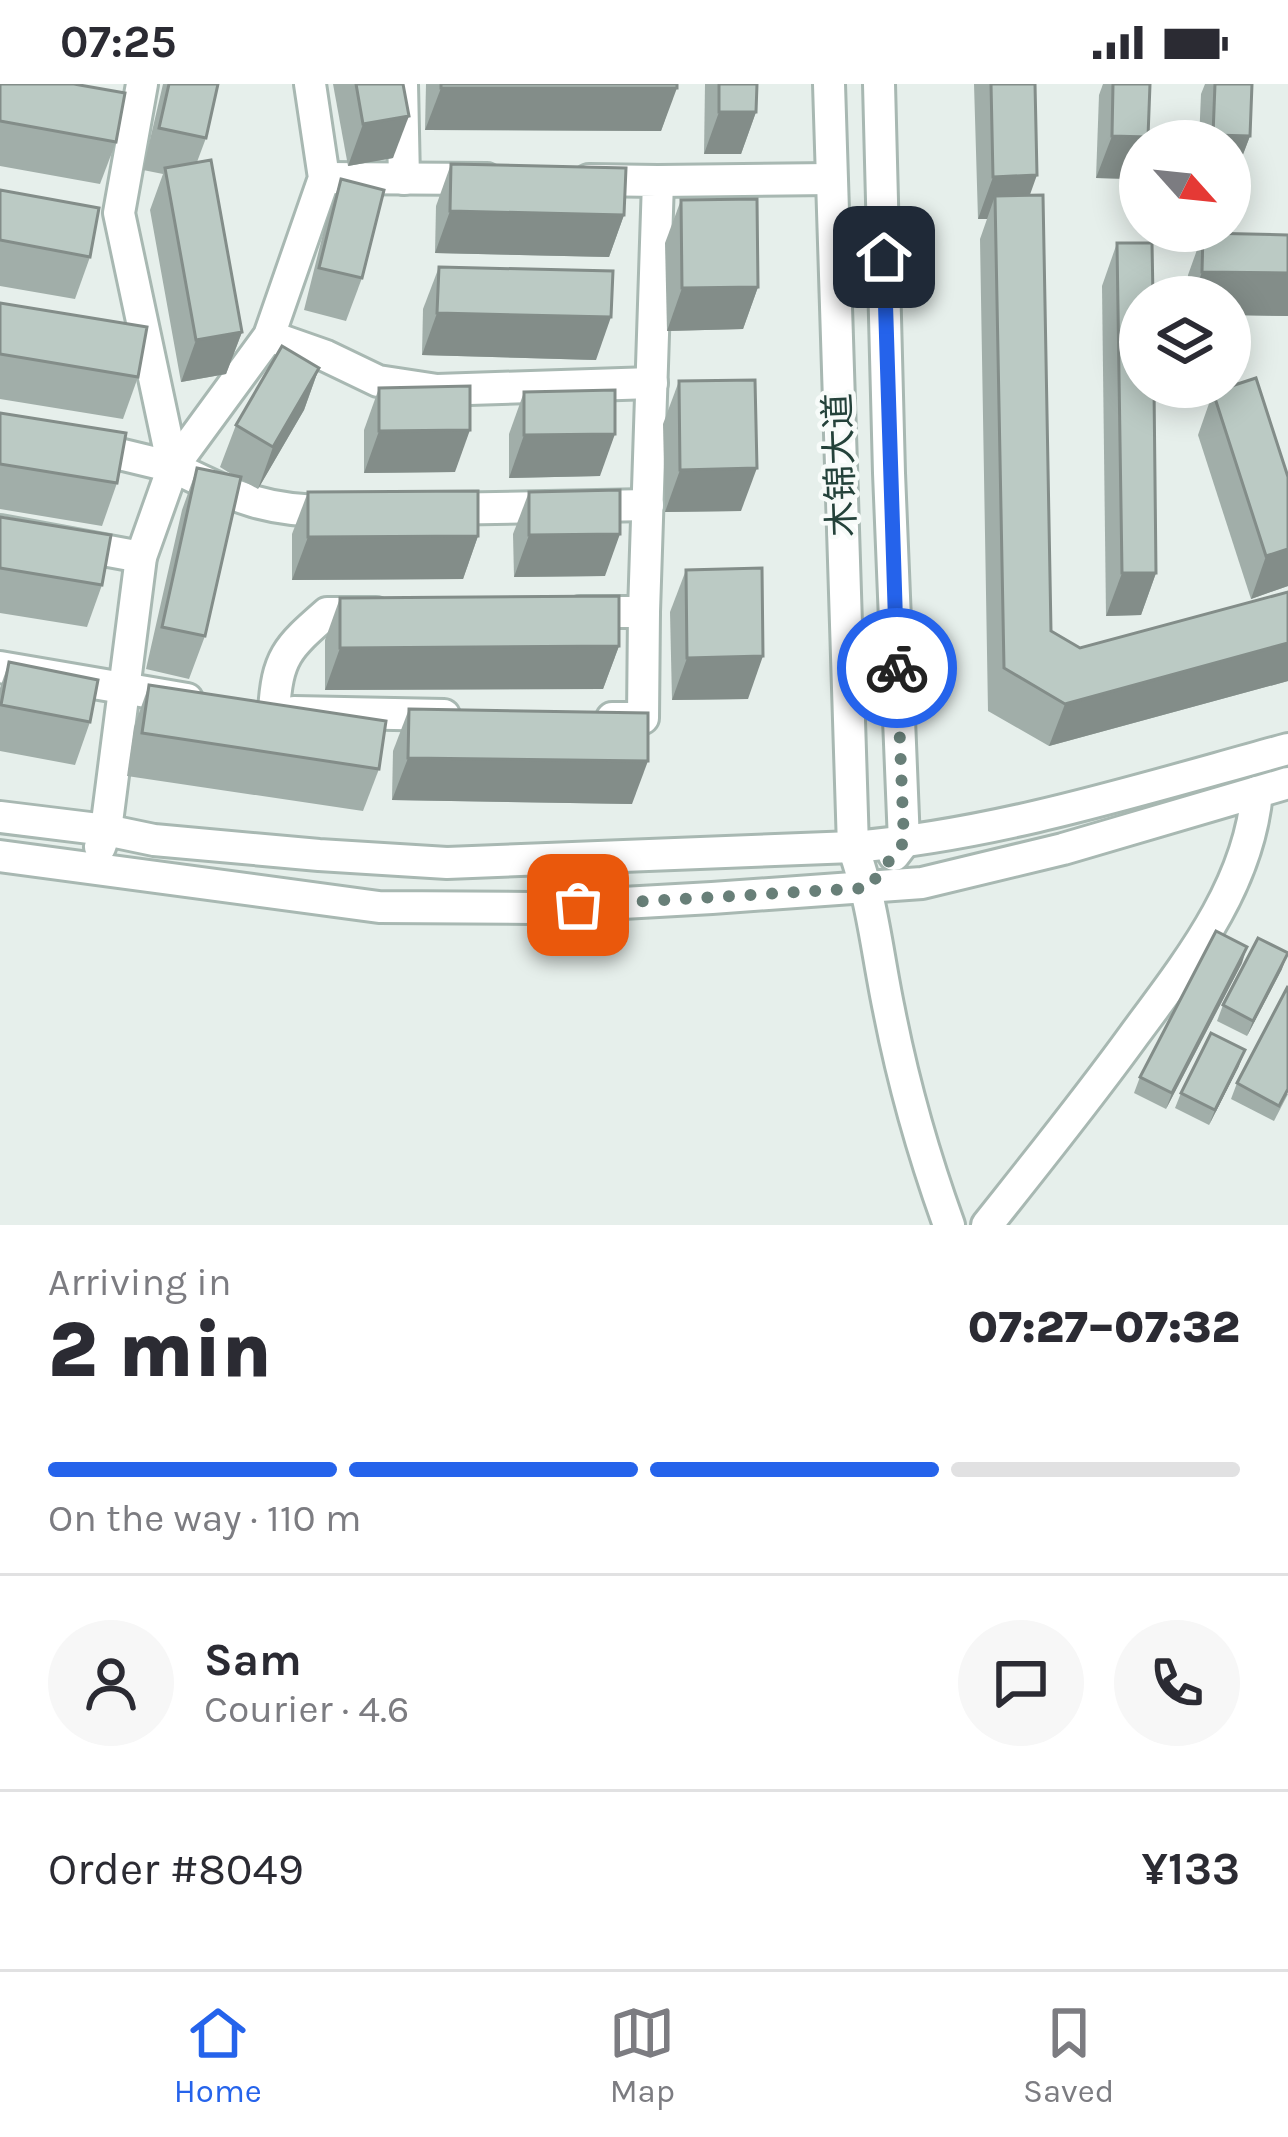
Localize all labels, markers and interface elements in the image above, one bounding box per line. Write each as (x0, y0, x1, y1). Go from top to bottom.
text: 07:25 (60, 16, 176, 68)
north arrow (1119, 120, 1251, 252)
map controls (1119, 120, 1251, 408)
pin (833, 206, 935, 308)
icon: home (851, 224, 917, 290)
button: layers (1119, 276, 1251, 408)
street label: 木锦大道 (816, 392, 864, 538)
courier (837, 608, 957, 728)
icon: bike (864, 635, 930, 701)
pin (527, 854, 629, 956)
icon: bag (545, 872, 611, 938)
text: Arriving in (48, 1259, 231, 1305)
text: 07:27–07:32 (968, 1301, 1240, 1353)
text: 2 min (48, 1304, 272, 1396)
text: On the way · 110 m (48, 1495, 362, 1541)
button: person (48, 1620, 174, 1746)
button: chat (958, 1620, 1084, 1746)
button: phone (1114, 1620, 1240, 1746)
text: Sam (204, 1634, 302, 1686)
text: Courier · 4.6 (204, 1686, 409, 1732)
text: Order #8049 (48, 1843, 304, 1895)
text: ¥133 (1142, 1843, 1240, 1895)
tab: Home (174, 2000, 262, 2110)
tab: Map (609, 2000, 675, 2110)
tab: Saved (1023, 2000, 1114, 2110)

